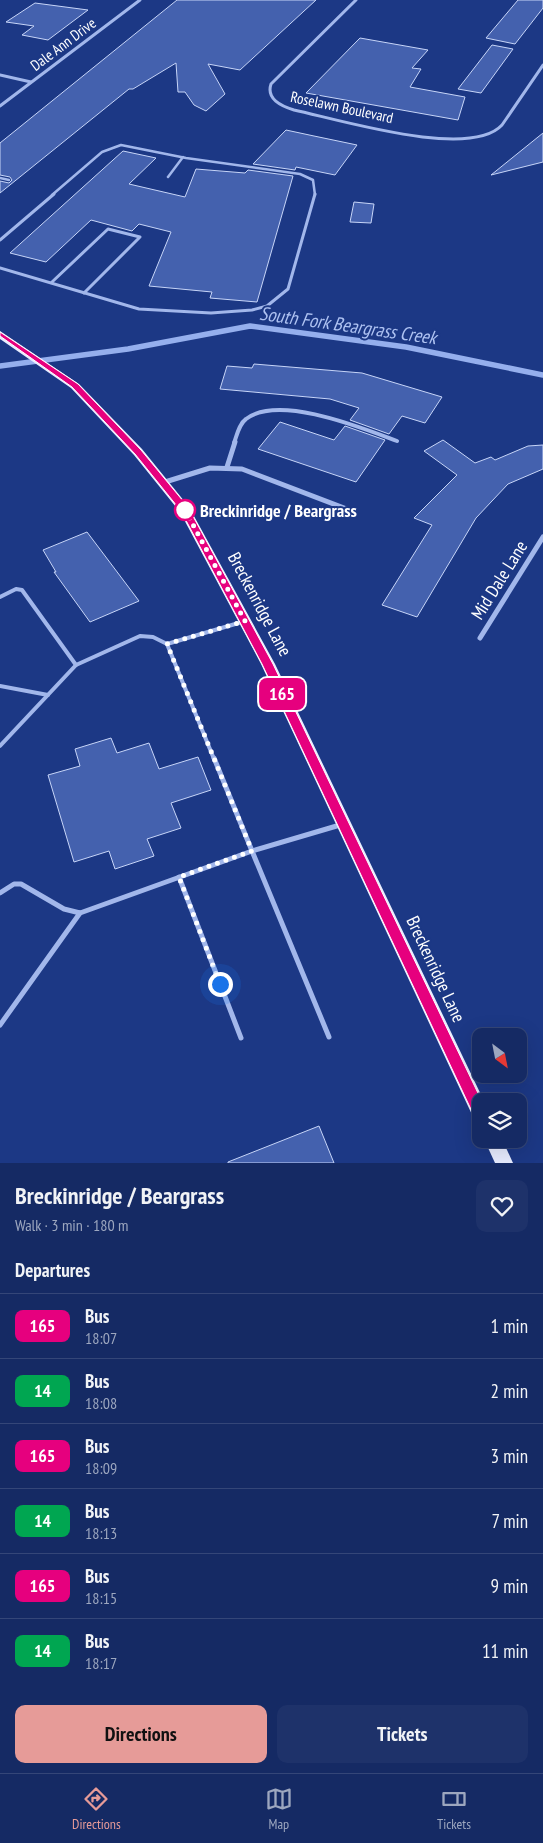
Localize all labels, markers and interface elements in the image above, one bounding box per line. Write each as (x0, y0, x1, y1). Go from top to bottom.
street label: Dale Ann Drive (27, 13, 99, 75)
street label: Roselawn Boulevard (289, 87, 395, 127)
water label: South Fork Beargrass Creek (258, 301, 441, 350)
marker: Breckinridge / Beargrass (174, 499, 196, 521)
place label: Breckinridge / Beargrass (200, 499, 357, 522)
street label: Mid Dale Lane (466, 536, 532, 624)
street label: Breckenridge Lane (223, 548, 297, 660)
line badge: 165 (253, 678, 311, 710)
text: 165 (269, 682, 295, 705)
street label: Breckenridge Lane (401, 912, 471, 1026)
your location (208, 972, 233, 997)
north arrow (472, 1028, 528, 1082)
map controls (472, 1028, 527, 1148)
button: layers (472, 1093, 527, 1148)
text: Breckinridge / Beargrass (15, 1180, 224, 1211)
button: heart (476, 1180, 528, 1232)
text: Walk · 3 min · 180 m (15, 1215, 128, 1235)
text: Departures (15, 1258, 90, 1282)
text: Bus (85, 1304, 109, 1328)
text: 165 (30, 1314, 55, 1337)
text: 1 min (491, 1314, 528, 1338)
text: 18:07 (85, 1328, 117, 1348)
text: Bus (85, 1369, 109, 1393)
text: 14 (34, 1379, 51, 1402)
text: 2 min (491, 1379, 528, 1403)
text: 18:08 (85, 1393, 117, 1413)
text: Bus (85, 1434, 109, 1458)
text: 165 (30, 1444, 55, 1467)
text: 3 min (491, 1444, 528, 1468)
text: 18:09 (85, 1458, 117, 1478)
text: Bus (85, 1499, 109, 1523)
text: 14 (34, 1509, 51, 1532)
text: 7 min (491, 1509, 528, 1533)
text: 18:13 (85, 1523, 117, 1543)
text: Bus (85, 1564, 109, 1588)
text: 165 (30, 1574, 55, 1597)
text: 9 min (491, 1574, 528, 1598)
text: 18:15 (85, 1588, 117, 1608)
text: Bus (85, 1629, 109, 1653)
text: 14 (34, 1639, 51, 1662)
text: 11 min (482, 1639, 528, 1663)
text: 18:17 (85, 1653, 117, 1673)
button: Directions (15, 1705, 267, 1763)
button: Tickets (277, 1705, 528, 1763)
tab: Directions (72, 1785, 121, 1833)
tab: Map (265, 1785, 293, 1833)
tab: Tickets (437, 1785, 471, 1833)

